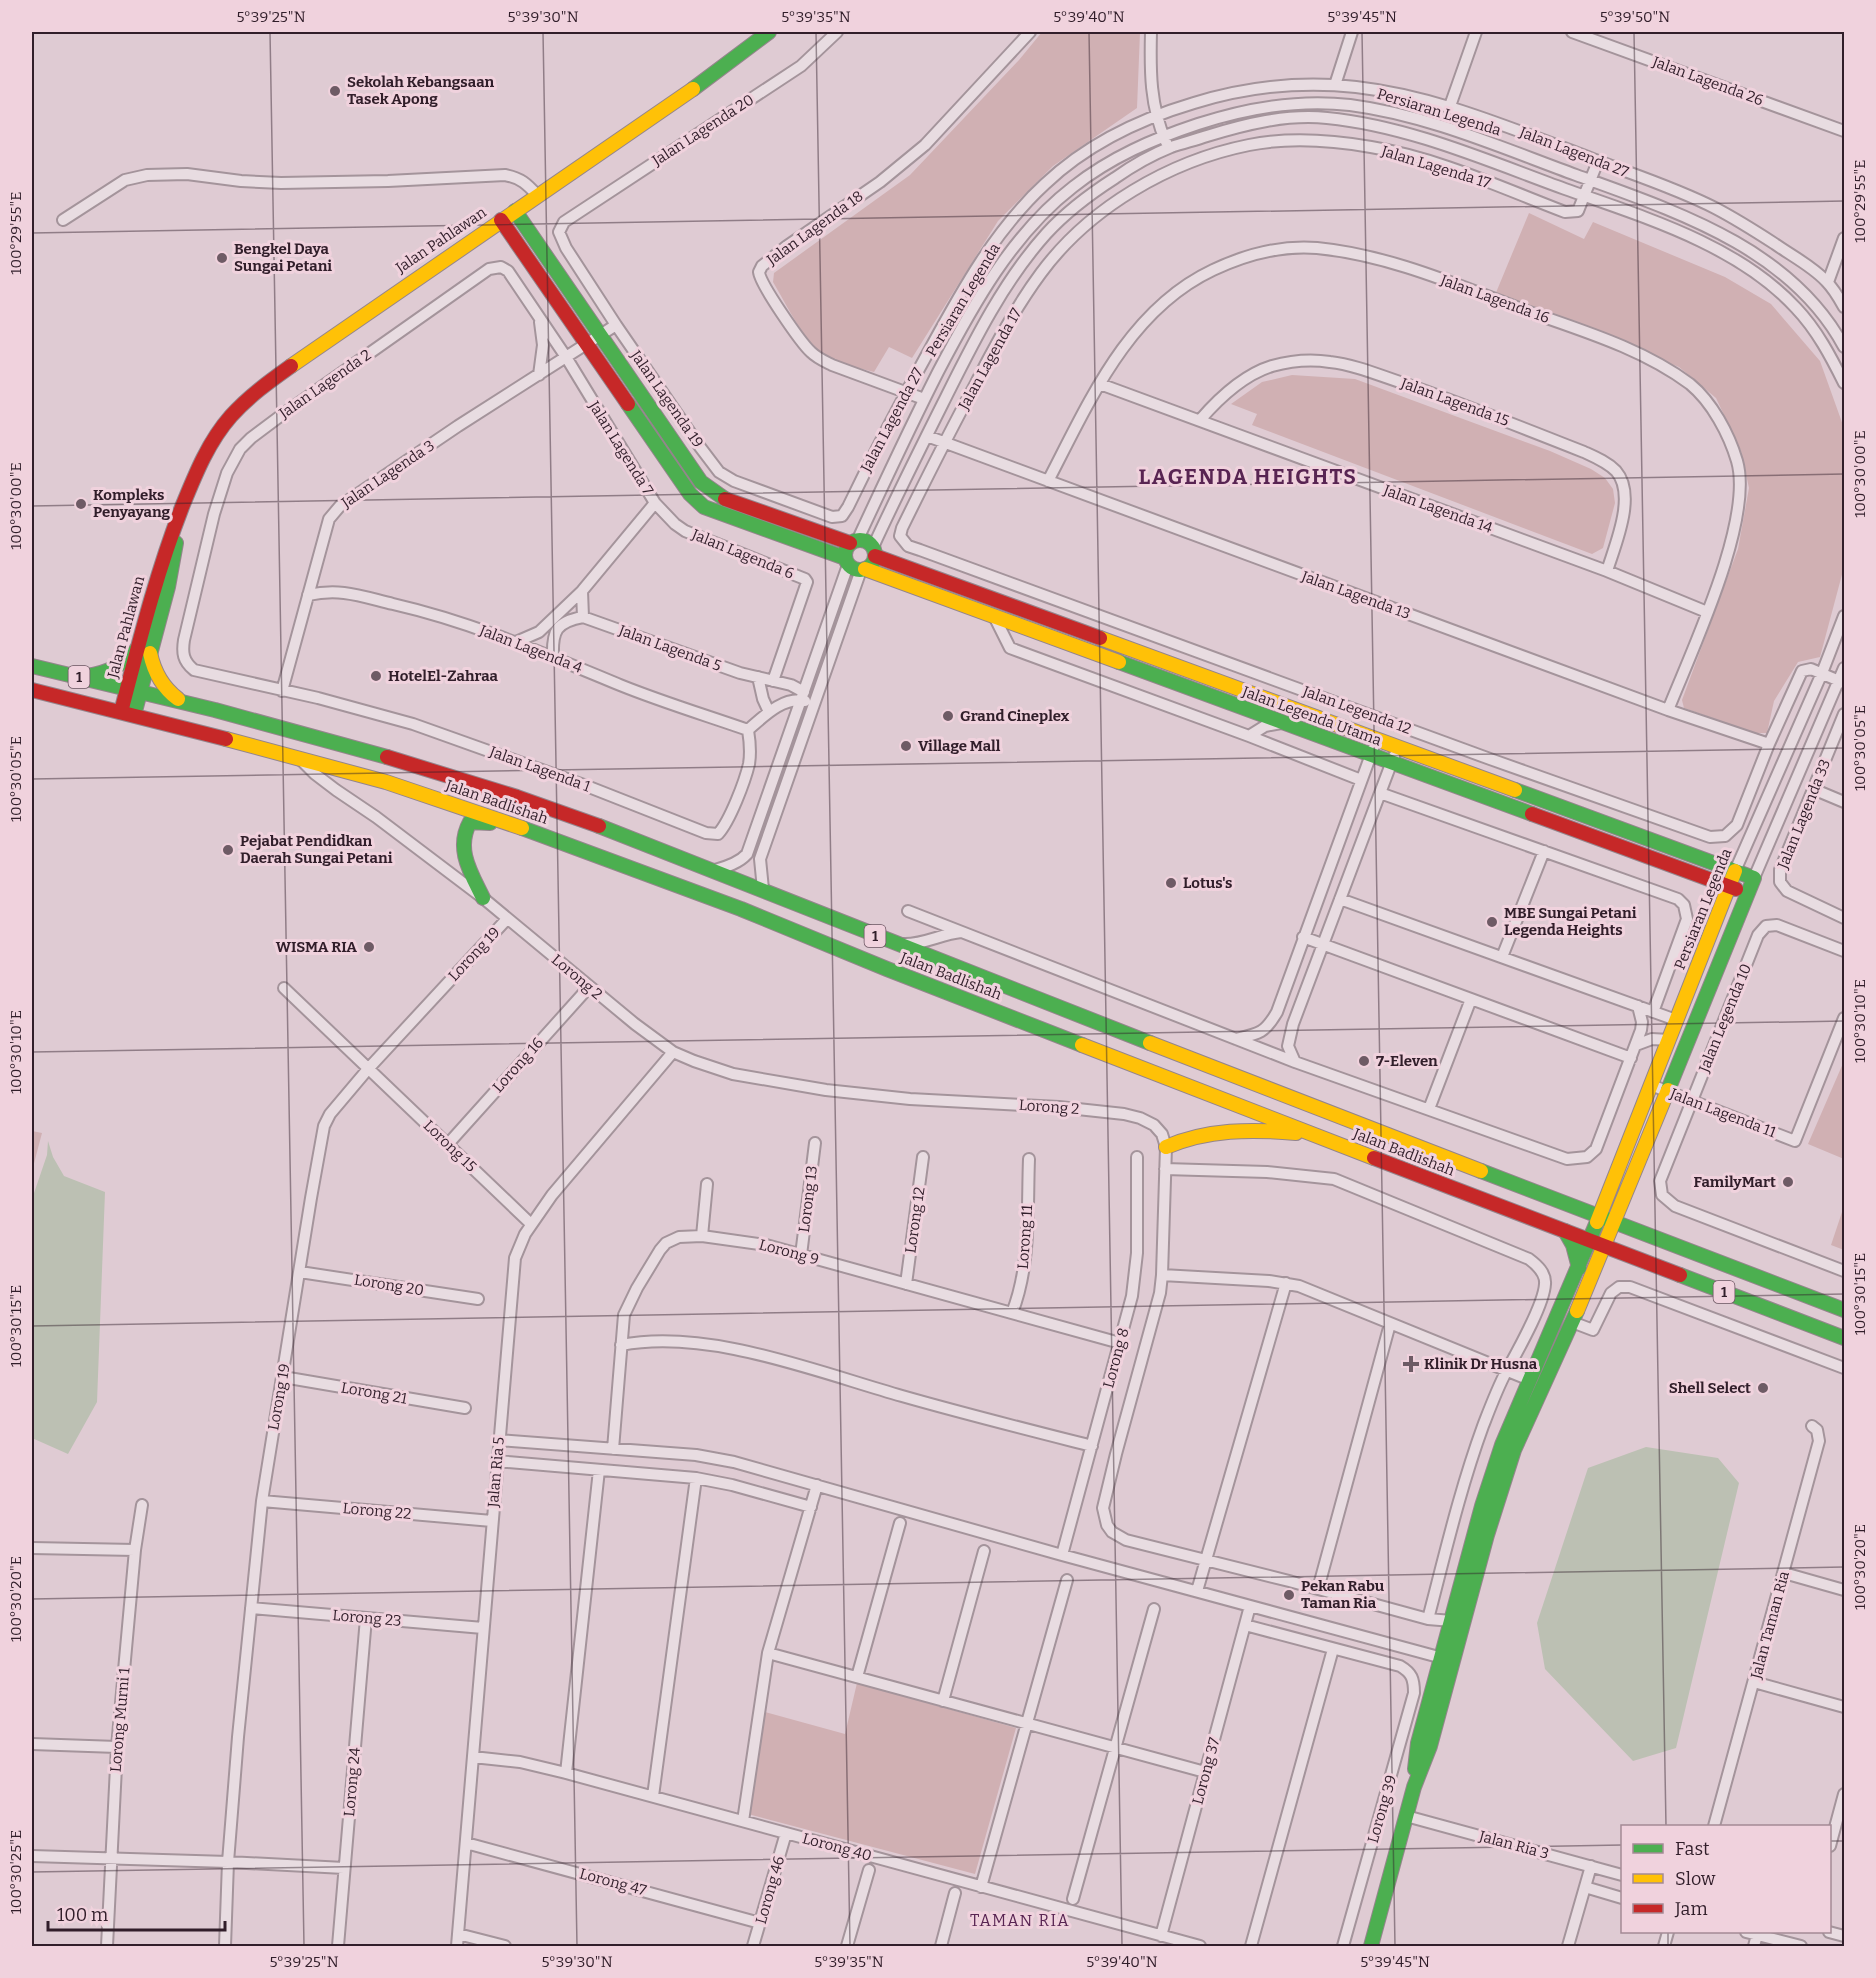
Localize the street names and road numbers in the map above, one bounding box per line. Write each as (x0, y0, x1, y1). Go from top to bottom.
street label: Jalan Lagenda 26 (1649, 52, 1766, 109)
street label: Persiaran Legenda (1375, 85, 1503, 139)
street label: Jalan Lagenda 20 (648, 90, 757, 170)
street label: Jalan Lagenda 27 (1516, 123, 1631, 181)
street label: Jalan Lagenda 17 (1378, 142, 1493, 192)
street label: Jalan Lagenda 18 (762, 187, 867, 270)
street label: Jalan Pahlawan (392, 203, 490, 277)
street label: Persiaran Legenda (922, 240, 1004, 360)
street label: Jalan Lagenda 16 (1437, 271, 1552, 327)
street label: Jalan Lagenda 17 (954, 305, 1026, 414)
street label: Jalan Lagenda 2 (275, 346, 374, 423)
street label: Jalan Lagenda 19 (626, 346, 707, 451)
street label: Jalan Lagenda 27 (857, 364, 927, 476)
street label: Jalan Lagenda 15 (1397, 374, 1512, 430)
street label: Jalan Lagenda 7 (584, 397, 657, 499)
street label: Jalan Lagenda 3 (337, 436, 438, 512)
street label: Jalan Lagenda 14 (1380, 481, 1495, 537)
street label: Jalan Lagenda 6 (688, 525, 797, 583)
street label: Jalan Lagenda 13 (1298, 567, 1413, 623)
street label: Jalan Pahlawan (103, 573, 148, 681)
street label: Jalan Lagenda 4 (476, 621, 585, 677)
street label: Jalan Lagenda 5 (615, 621, 724, 675)
road number: 1 (68, 666, 90, 688)
street label: Jalan Legenda Utama (1239, 682, 1384, 750)
street label: Jalan Legenda 12 (1299, 682, 1414, 738)
street label: Jalan Lagenda 1 (486, 742, 593, 796)
street label: Jalan Lagenda 33 (1773, 757, 1834, 872)
street label: Jalan Badlishah (443, 776, 551, 828)
street label: Persiaran Legenda (1671, 846, 1735, 972)
street label: Lorong 19 (444, 923, 504, 985)
road number: 1 (864, 925, 886, 947)
street label: Jalan Badlishah (897, 948, 1005, 1004)
street label: Lorong 2 (548, 951, 606, 1003)
street label: Jalan Legenda 10 (1695, 961, 1755, 1076)
street label: Lorong 16 (489, 1034, 547, 1096)
street label: Jalan Lagenda 11 (1667, 1084, 1778, 1141)
street label: Lorong 2 (1018, 1096, 1080, 1118)
street label: Lorong 15 (420, 1116, 480, 1176)
street label: Jalan Badlishah (1350, 1124, 1458, 1180)
street label: Lorong 13 (795, 1165, 821, 1233)
street label: Lorong 12 (901, 1186, 929, 1254)
street label: Lorong 11 (1014, 1204, 1036, 1270)
street label: Lorong 9 (757, 1235, 821, 1269)
street label: Lorong 20 (353, 1271, 425, 1299)
road number: 1 (1714, 1281, 1734, 1303)
street label: Lorong 8 (1099, 1326, 1133, 1390)
street label: Lorong 19 (264, 1362, 294, 1432)
street label: Lorong 21 (340, 1378, 408, 1408)
street label: Jalan Ria 5 (484, 1436, 508, 1509)
street label: Lorong 22 (342, 1499, 412, 1523)
street label: Jalan Taman Ria (1747, 1569, 1793, 1682)
street label: Lorong 23 (332, 1606, 402, 1630)
street label: Lorong Murni 1 (106, 1667, 134, 1773)
street label: Lorong 37 (1188, 1735, 1224, 1806)
street label: Lorong 24 (340, 1746, 364, 1817)
street label: Lorong 39 (1364, 1773, 1400, 1845)
street label: Jalan Ria 3 (1476, 1827, 1551, 1863)
street label: Lorong 40 (800, 1829, 874, 1865)
street label: Lorong 46 (752, 1854, 788, 1926)
street label: Lorong 47 (578, 1864, 649, 1900)

